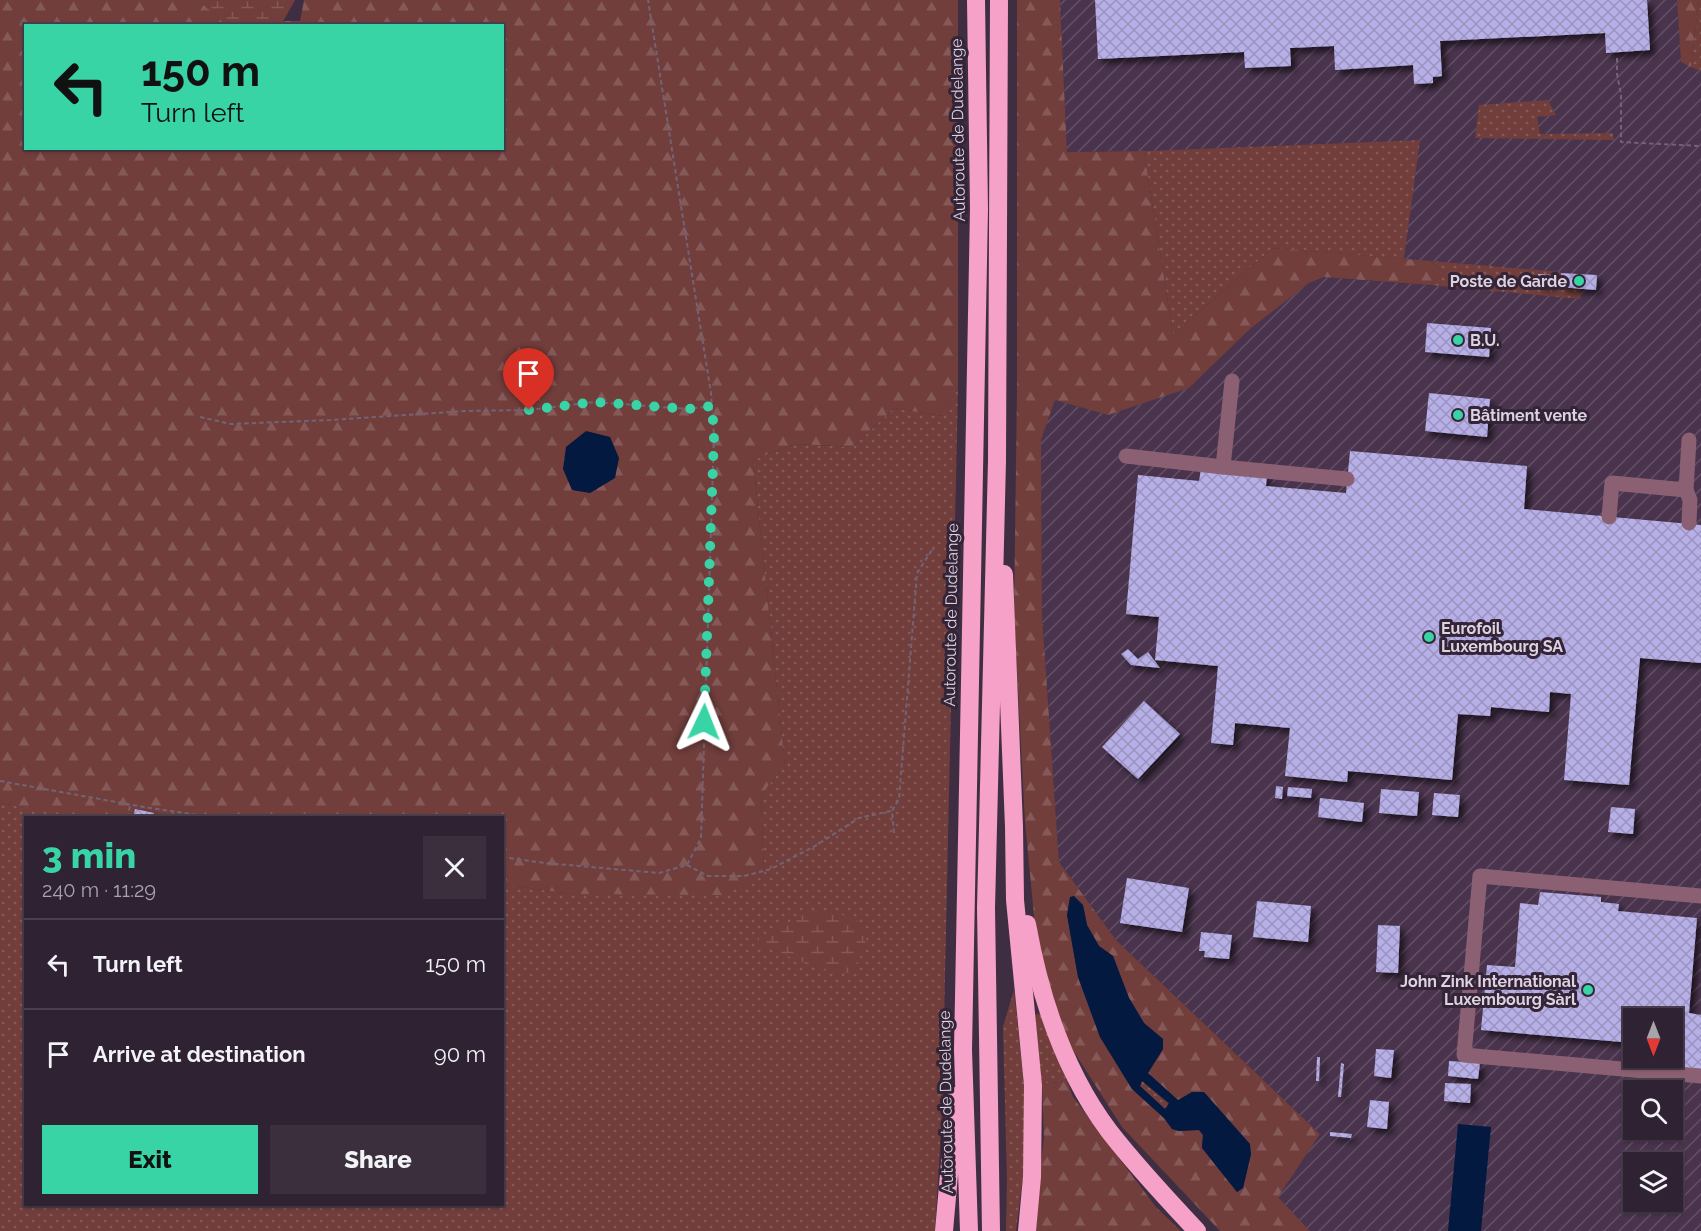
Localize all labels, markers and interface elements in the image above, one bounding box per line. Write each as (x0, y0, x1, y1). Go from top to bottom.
street label: Autoroute de Dudelange (947, 38, 969, 222)
text: 150 m (141, 47, 260, 96)
icon: left (42, 48, 120, 126)
text: Turn left (141, 97, 244, 128)
place label: Poste de Garde (1450, 272, 1567, 291)
marker: Poste de Garde (1572, 274, 1586, 288)
place label: B.U. (1470, 331, 1500, 350)
marker: B.U. (1451, 333, 1465, 347)
pin (503, 348, 554, 410)
icon: arrive (512, 357, 545, 390)
place label: Bâtiment vente (1470, 406, 1588, 425)
marker: Bâtiment vente (1451, 408, 1465, 422)
street label: Autoroute de Dudelange (940, 523, 962, 707)
place label: Eurofoil Luxembourg SA (1441, 619, 1563, 656)
marker: Eurofoil Luxembourg SA (1422, 630, 1436, 644)
position arrow (672, 690, 736, 754)
text: 3 min (42, 834, 136, 876)
button: close (423, 836, 486, 899)
text: 240 m · 11:29 (42, 878, 156, 902)
icon: left (42, 948, 75, 981)
text: Turn left (93, 951, 183, 977)
text: 150 m (425, 951, 486, 977)
place label: John Zink International Luxembourg Sàrl (1400, 972, 1577, 1009)
marker: John Zink International Luxembourg Sàrl (1581, 983, 1595, 997)
north arrow (1623, 1008, 1683, 1068)
map controls (1623, 1008, 1683, 1212)
street label: Autoroute de Dudelange (935, 1010, 957, 1194)
icon: arrive (42, 1038, 75, 1071)
text: Arrive at destination (93, 1041, 306, 1067)
text: 90 m (434, 1041, 486, 1067)
button: search (1623, 1080, 1683, 1140)
button: Exit (42, 1125, 258, 1194)
button: Share (270, 1125, 486, 1194)
button: layers (1623, 1152, 1683, 1212)

